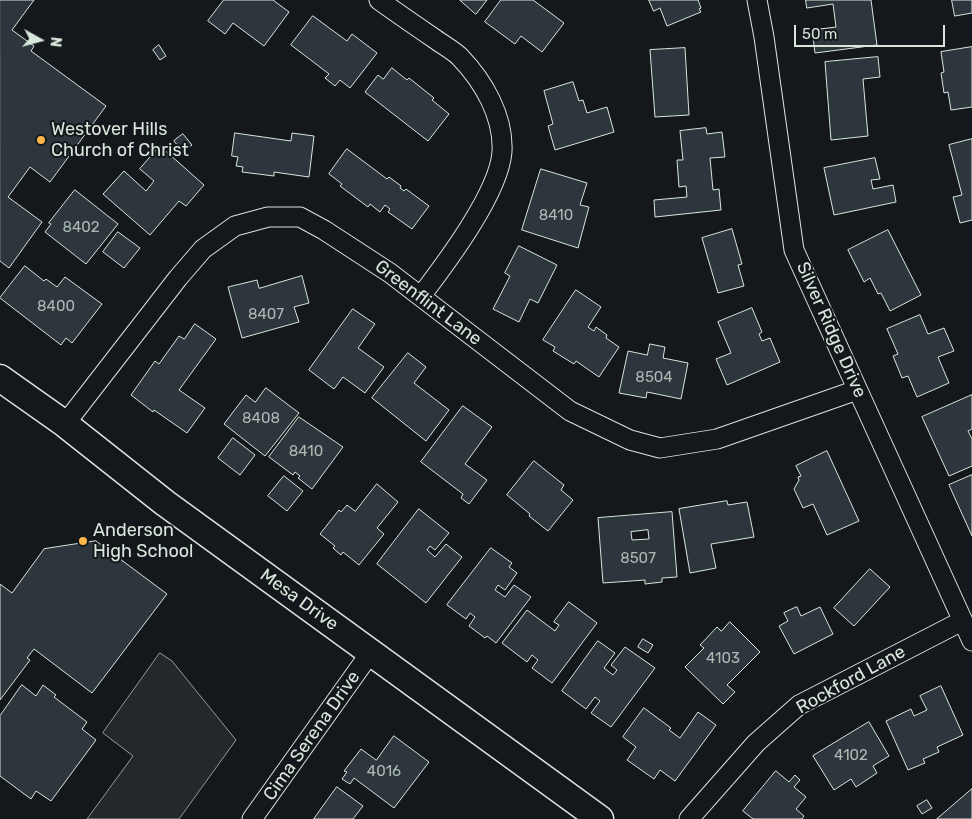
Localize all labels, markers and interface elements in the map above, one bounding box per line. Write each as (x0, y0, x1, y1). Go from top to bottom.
north arrow (15, 15, 65, 65)
scale bar (797, 15, 948, 47)
text: 50 m (802, 25, 837, 43)
text: N (46, 36, 64, 48)
place label: Westover Hills Church of Christ (51, 119, 189, 162)
marker: Westover Hills Church of Christ (35, 134, 47, 146)
house number: 8410 (539, 207, 573, 225)
house number: 8402 (62, 219, 100, 237)
street label: Greenflint Lane (370, 256, 486, 350)
street label: Silver Ridge Drive (791, 259, 871, 401)
house number: 8400 (37, 298, 75, 316)
house number: 8407 (248, 306, 284, 324)
house number: 8504 (635, 369, 673, 387)
house number: 8408 (242, 410, 280, 428)
house number: 8410 (289, 443, 323, 461)
place label: Anderson High School (93, 520, 193, 562)
marker: Anderson High School (77, 535, 89, 547)
house number: 8507 (620, 550, 656, 568)
street label: Mesa Drive (256, 564, 342, 636)
street label: Rockford Lane (793, 641, 909, 719)
house number: 4103 (706, 650, 740, 668)
street label: Cima Serena Drive (259, 667, 365, 805)
house number: 4102 (834, 747, 868, 765)
house number: 4016 (367, 763, 401, 781)

